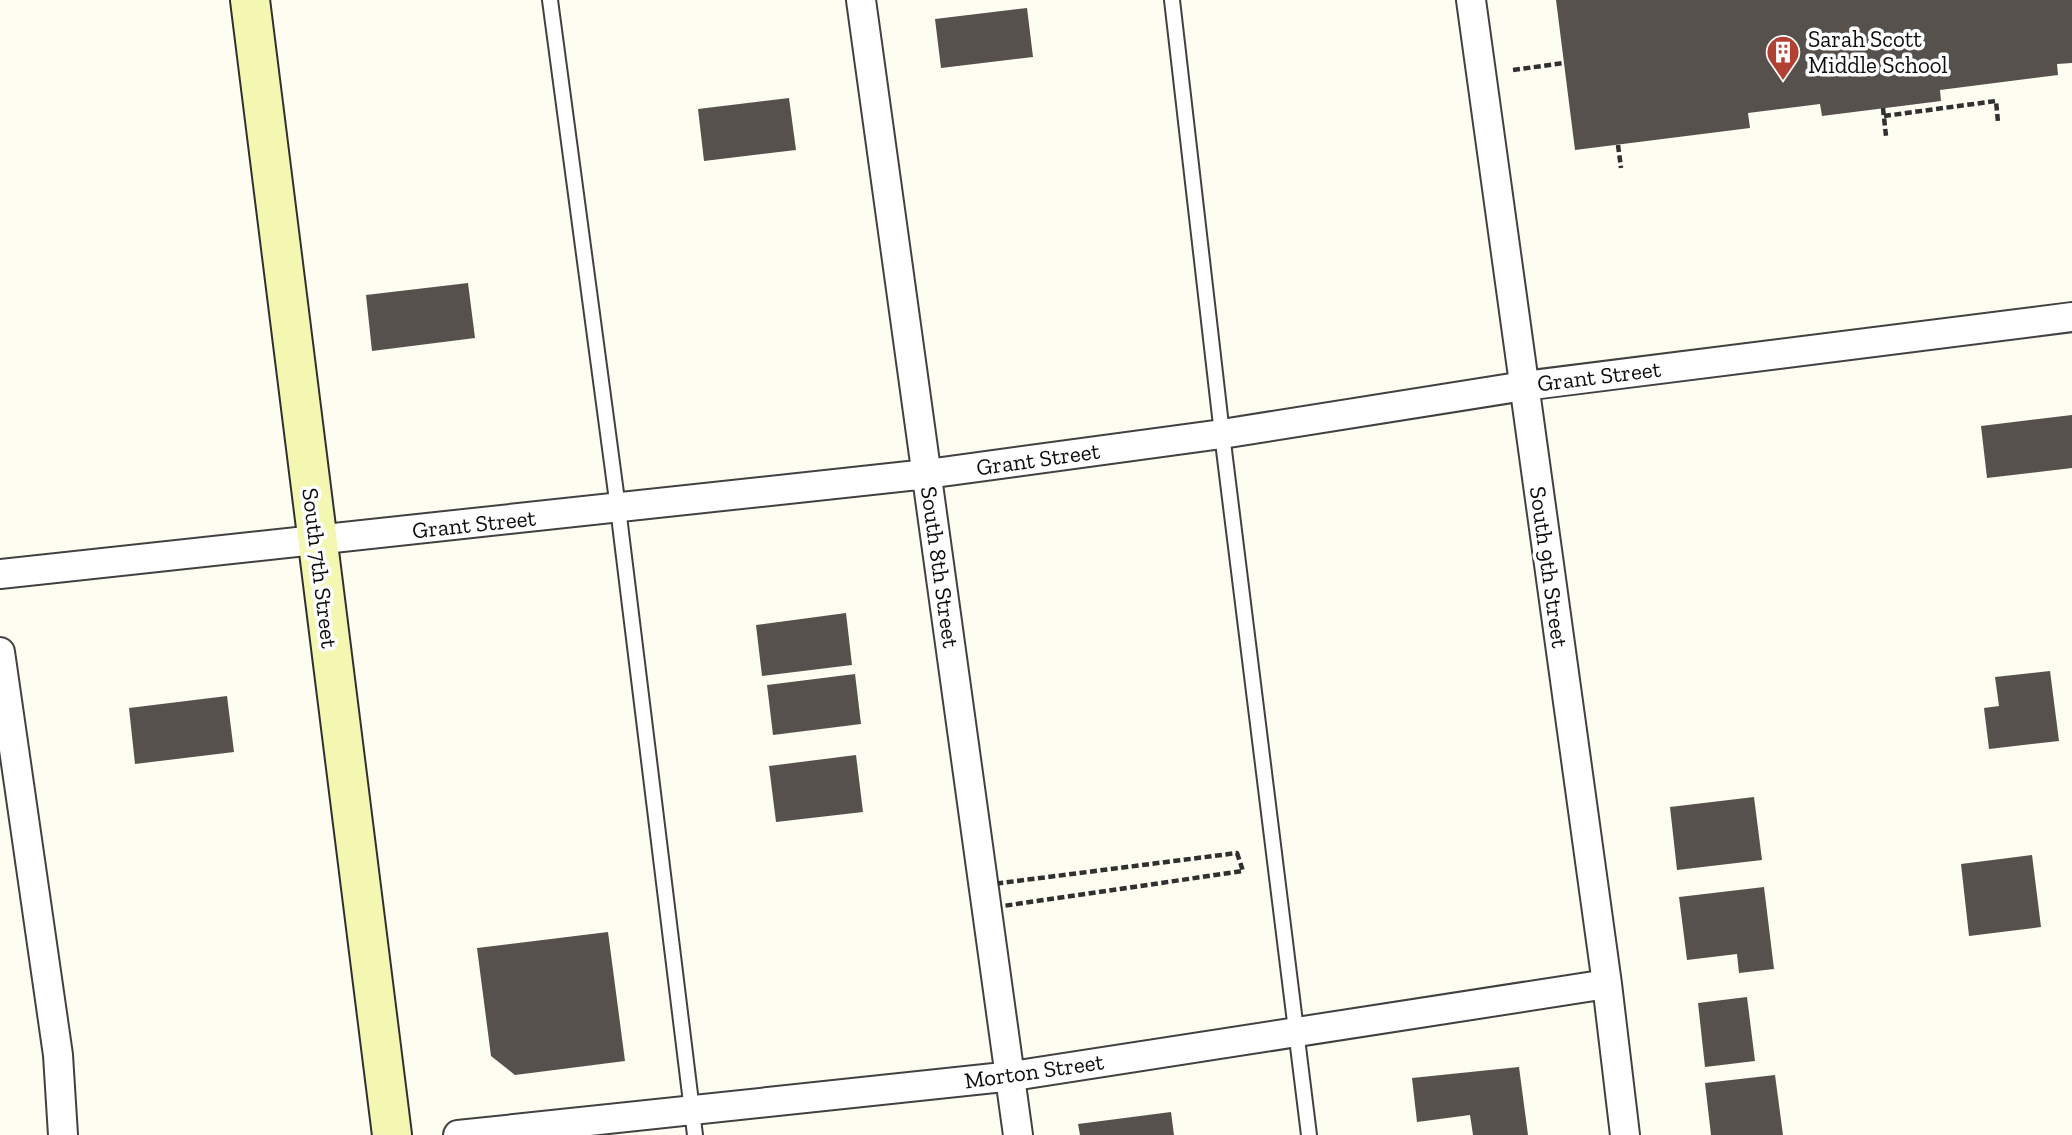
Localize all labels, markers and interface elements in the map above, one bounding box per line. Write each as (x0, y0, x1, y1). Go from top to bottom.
place label: Sarah Scott Middle School (1808, 25, 1948, 79)
building icon: Sarah Scott Middle School (1764, 33, 1802, 82)
street label: Grant Street (1536, 354, 1663, 397)
street label: Grant Street (975, 436, 1102, 482)
street label: South 8th Street (915, 484, 965, 650)
street label: South 9th Street (1524, 485, 1574, 650)
street label: South 7th Street (296, 486, 344, 650)
street label: Grant Street (411, 504, 538, 544)
street label: Morton Street (962, 1047, 1106, 1095)

